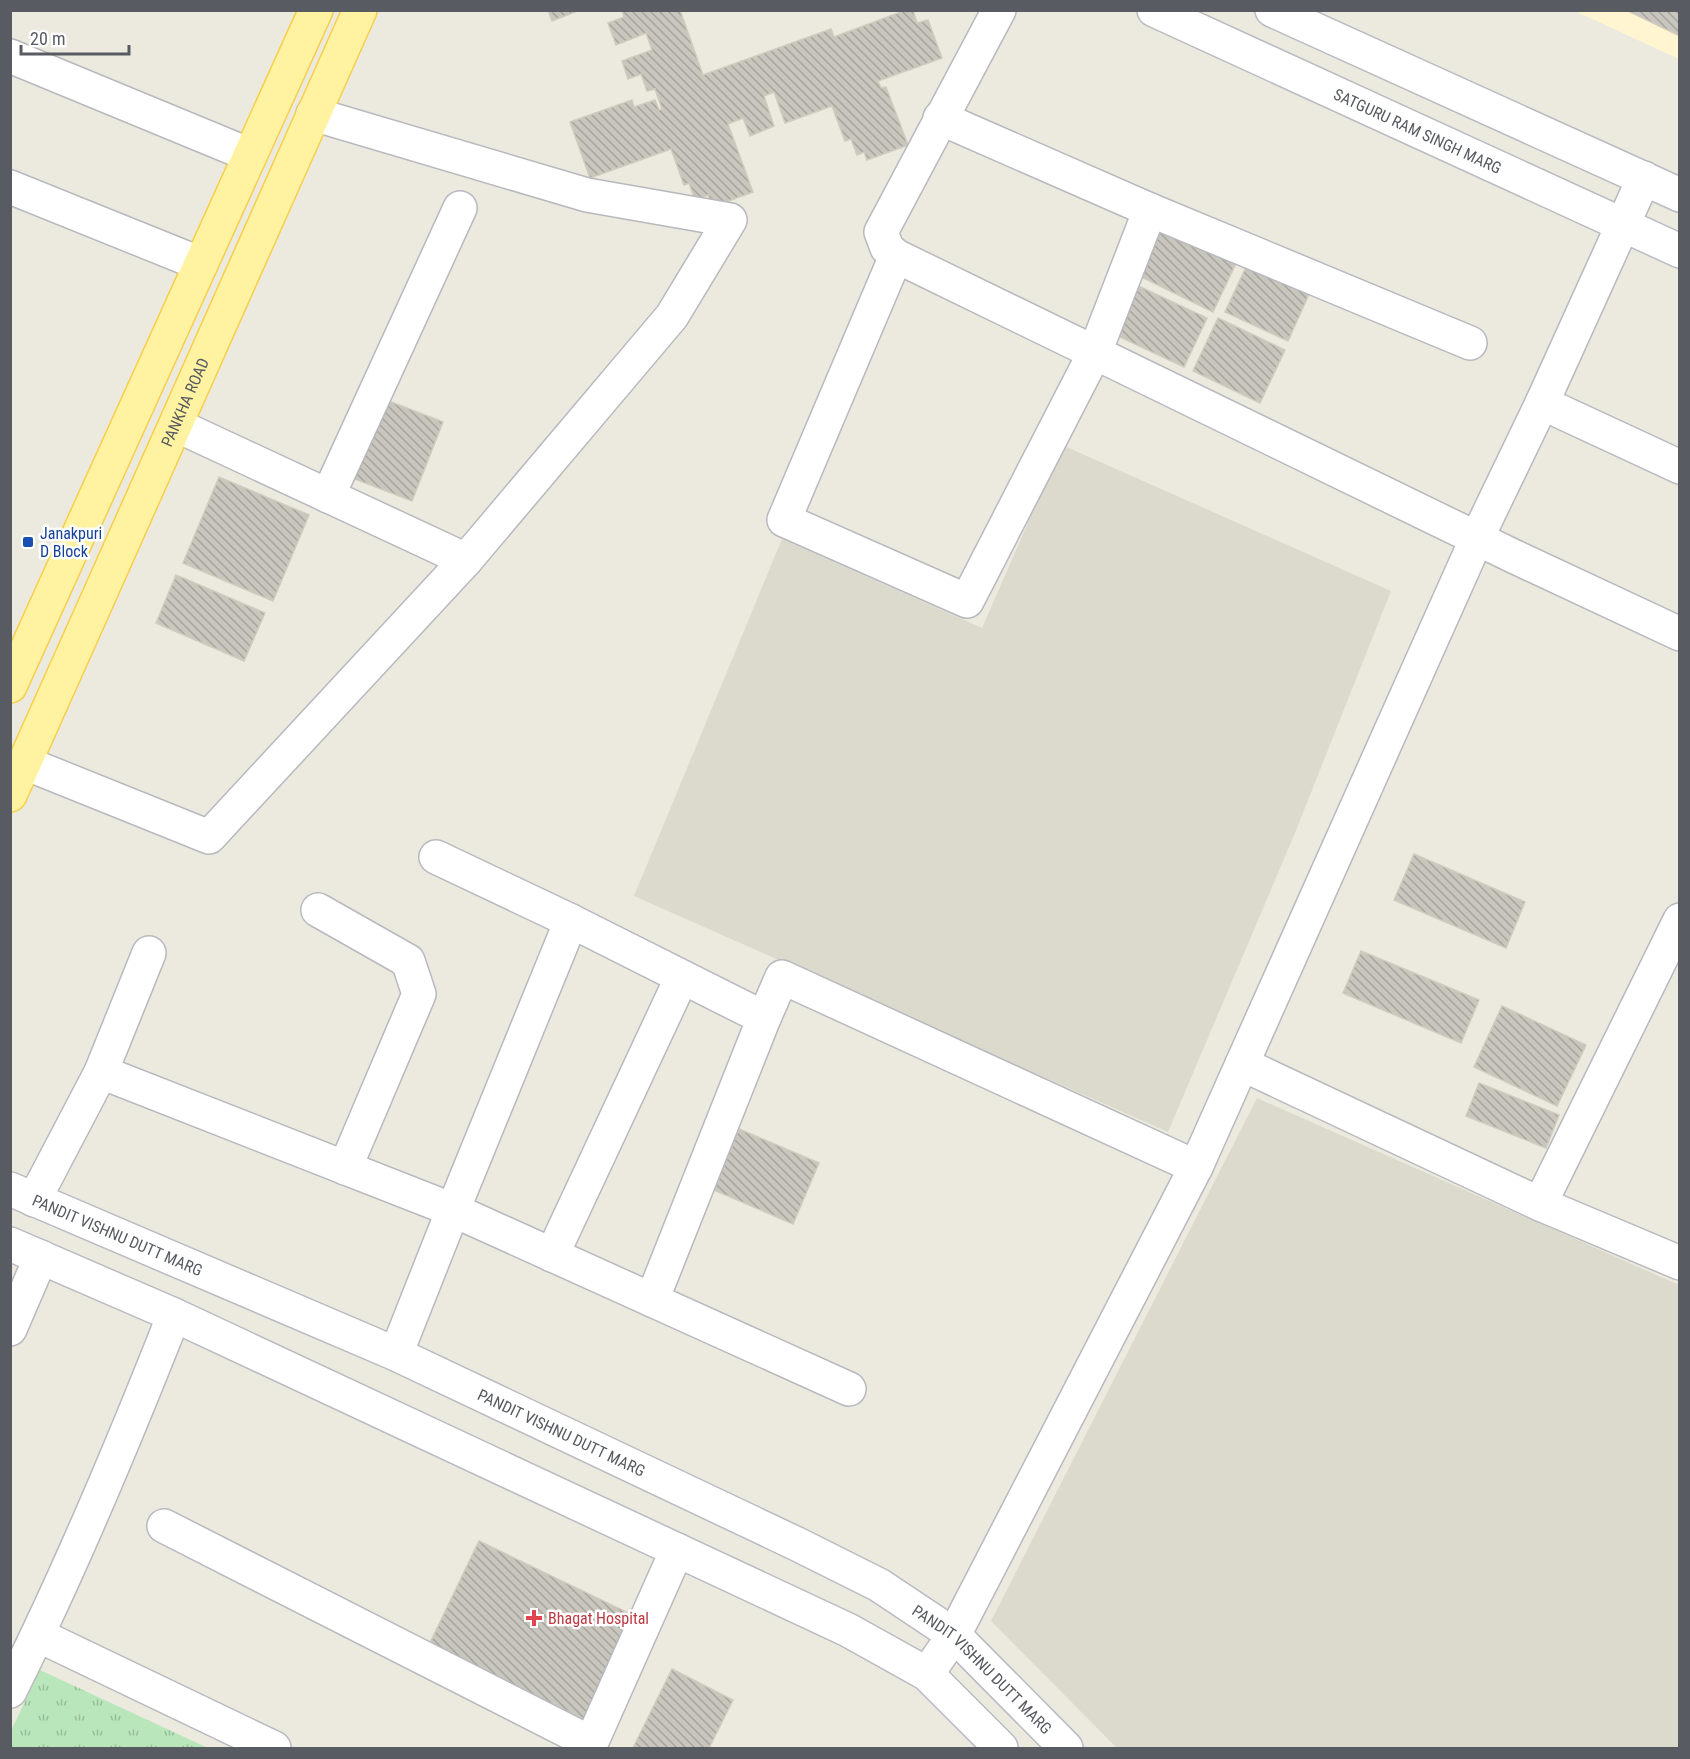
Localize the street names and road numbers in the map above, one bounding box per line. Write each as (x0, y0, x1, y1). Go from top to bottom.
street label: SATGURU RAM SINGH MARG (1331, 85, 1504, 178)
street label: PANKHA ROAD (157, 355, 213, 450)
street label: PANDIT VISHNU DUTT MARG (30, 1191, 205, 1280)
street label: PANDIT VISHNU DUTT MARG (475, 1385, 648, 1481)
street label: PANDIT VISHNU DUTT MARG (909, 1601, 1056, 1738)

